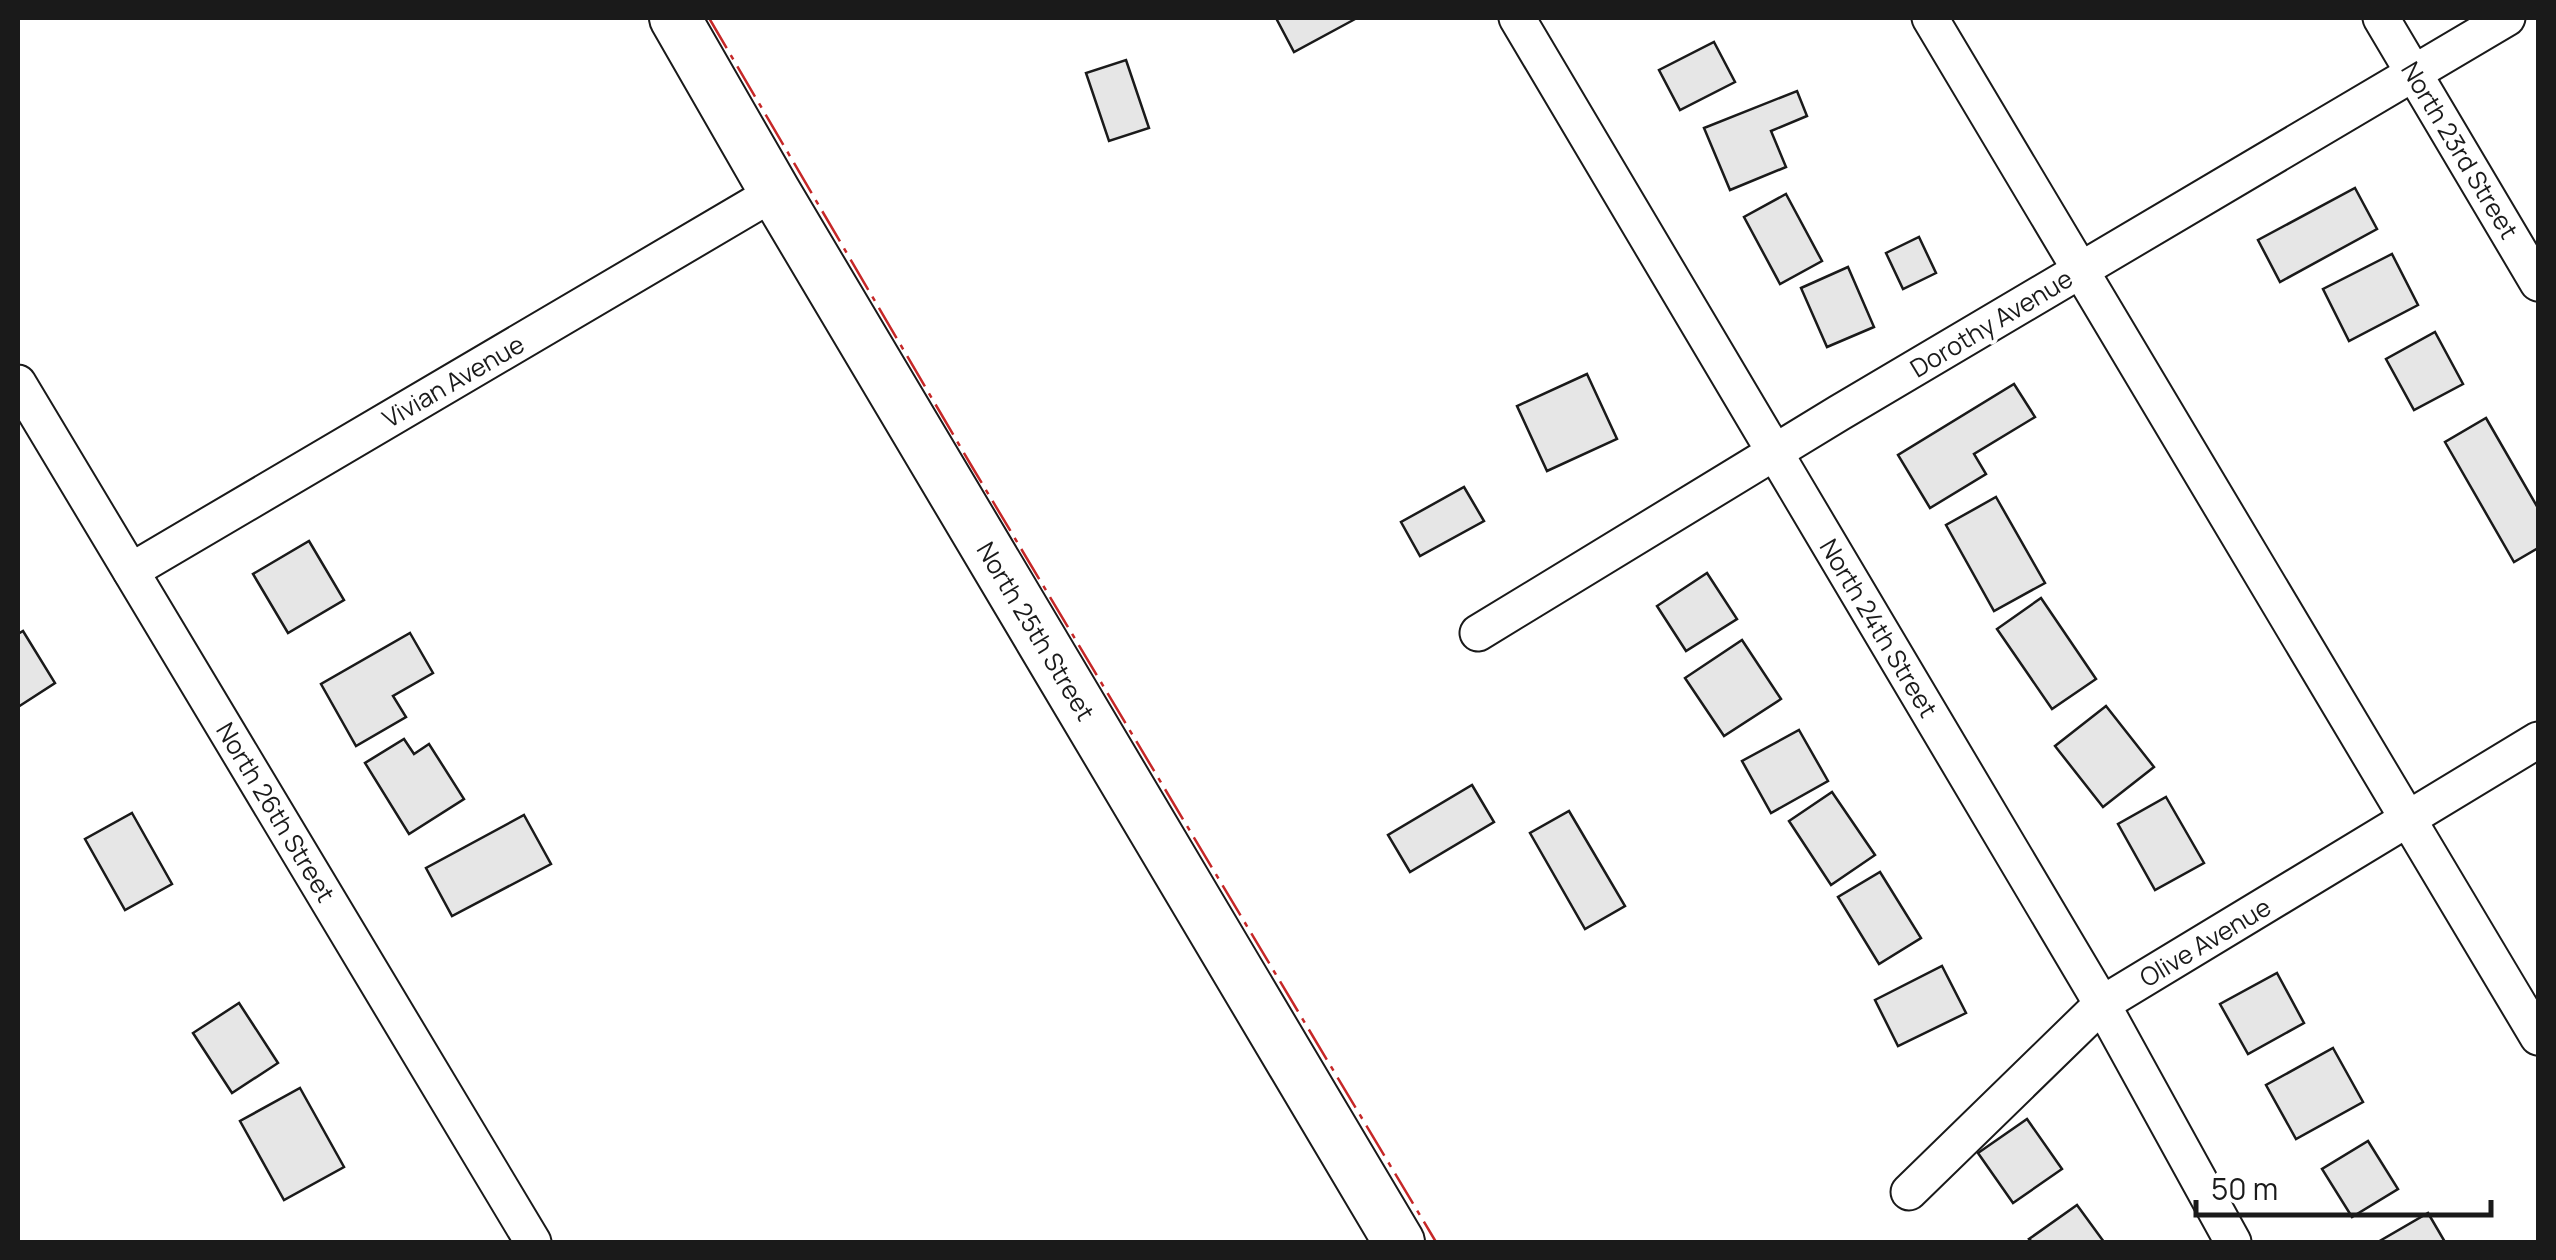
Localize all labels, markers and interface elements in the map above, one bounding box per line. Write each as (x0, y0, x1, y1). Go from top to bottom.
street label: North 23rd Street (2393, 55, 2527, 245)
street label: Dorothy Avenue (1903, 261, 2079, 385)
street label: Vivian Avenue (376, 326, 530, 436)
street label: North 24th Street (1812, 532, 1946, 724)
street label: North 25th Street (969, 535, 1103, 727)
street label: North 26th Street (209, 716, 343, 908)
street label: Olive Avenue (2133, 889, 2277, 995)
scale bar (2196, 1155, 2491, 1217)
text: 50 m (2211, 1168, 2278, 1209)

